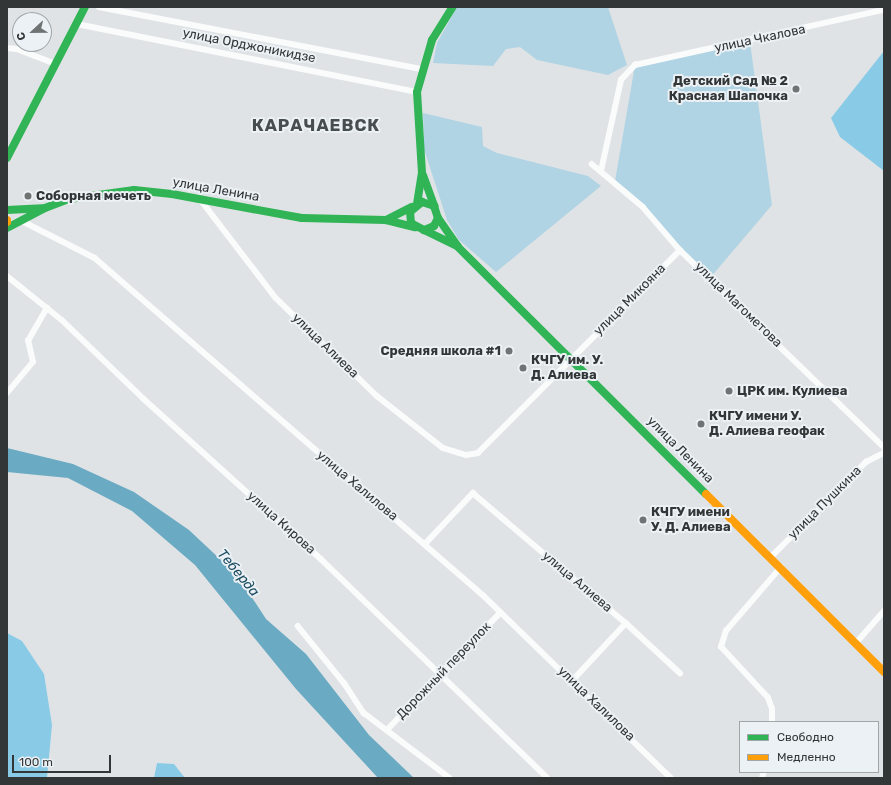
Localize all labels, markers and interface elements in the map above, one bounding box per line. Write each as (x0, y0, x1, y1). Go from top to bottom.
north arrow (12, 12, 52, 52)
street label: улица Чкалова (713, 22, 807, 56)
street label: улица Орджоникидзе (181, 25, 317, 67)
text: С (14, 30, 29, 42)
place label: Детский Сад № 2 Красная Шапочка (669, 74, 788, 105)
marker: Детский Сад № 2 Красная Шапочка (791, 84, 801, 94)
district label: КАРАЧАЕВСК (252, 116, 380, 136)
street label: улица Ленина (171, 175, 261, 205)
place label: Соборная мечеть (36, 188, 151, 204)
marker: Соборная мечеть (23, 191, 33, 201)
street label: улица Магометова (691, 259, 785, 351)
street label: улица Микояна (591, 261, 669, 339)
street label: улица Алиева (288, 310, 362, 382)
place label: Средняя школа #1 (380, 343, 501, 359)
marker: Средняя школа #1 (504, 346, 514, 356)
place label: КЧГУ им. У. Д. Алиева (531, 353, 603, 384)
marker: КЧГУ им. У. Д. Алиева (518, 363, 528, 373)
place label: ЦРК им. Кулиева (737, 383, 847, 399)
marker: ЦРК им. Кулиева (724, 386, 734, 396)
place label: КЧГУ имени У. Д. Алиева геофак (709, 409, 825, 440)
street label: улица Ленина (643, 413, 717, 487)
marker: КЧГУ имени У. Д. Алиева геофак (696, 419, 706, 429)
street label: улица Халилова (313, 448, 401, 524)
street label: улица Пушкина (785, 463, 865, 543)
street label: улица Кирова (244, 488, 318, 558)
place label: КЧГУ имени У. Д. Алиева (651, 505, 731, 536)
marker: КЧГУ имени У. Д. Алиева (638, 515, 648, 525)
water label: Теберда (213, 546, 263, 600)
street label: улица Алиева (539, 548, 615, 616)
street label: Дорожный переулок (394, 619, 494, 723)
street label: улица Халилова (554, 663, 638, 745)
legend (739, 721, 879, 773)
text: Свободно (777, 730, 834, 744)
scale bar (14, 747, 113, 773)
text: Медленно (777, 750, 836, 764)
text: 100 m (19, 755, 53, 769)

